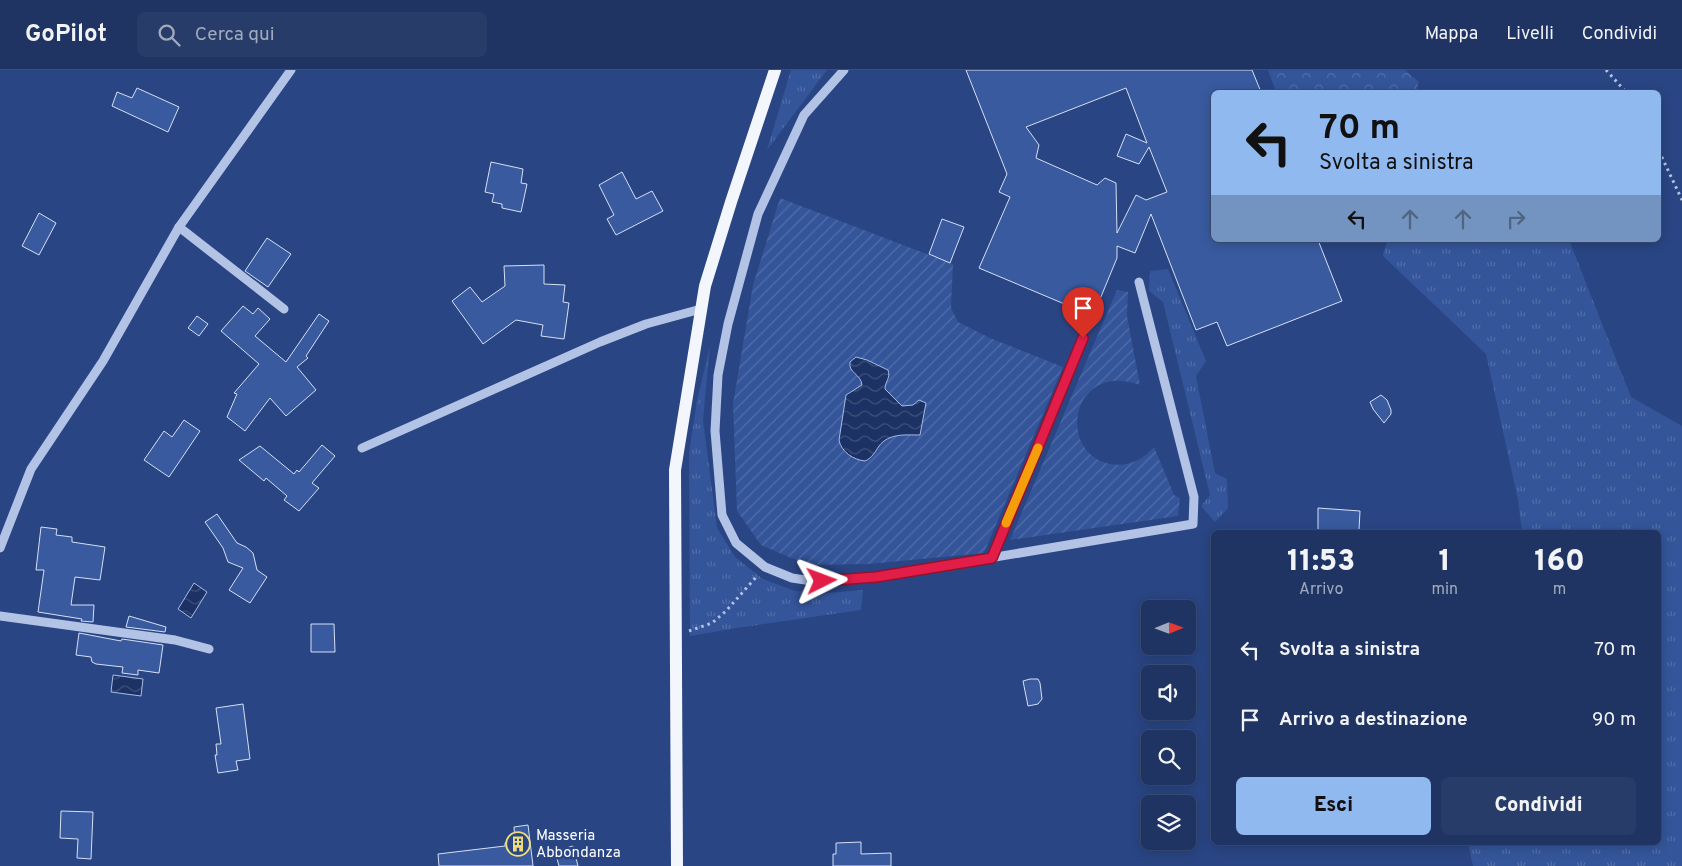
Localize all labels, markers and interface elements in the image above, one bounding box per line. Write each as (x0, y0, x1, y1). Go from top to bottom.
search box (137, 12, 487, 57)
text: GoPilot (25, 20, 107, 50)
icon: search (155, 21, 183, 49)
text: Cerca qui (195, 23, 275, 47)
text: Mappa (1425, 23, 1478, 46)
text: Livelli (1506, 23, 1554, 46)
text: Condividi (1582, 23, 1657, 46)
text: 70 m (1319, 107, 1400, 151)
icon: left (1236, 110, 1301, 175)
text: Svolta a sinistra (1319, 150, 1474, 177)
icon: left (1343, 205, 1371, 233)
icon: ahead (1396, 205, 1424, 233)
icon: ahead (1449, 205, 1477, 233)
icon: right (1502, 205, 1530, 233)
pin (1062, 287, 1104, 338)
icon: arrive (1069, 294, 1097, 322)
text: 11:53 (1287, 544, 1355, 581)
text: 1 (1439, 544, 1451, 581)
text: 160 (1534, 544, 1585, 581)
position arrow (795, 554, 847, 606)
text: Arrivo (1299, 580, 1343, 600)
text: min (1431, 580, 1458, 600)
text: m (1553, 580, 1566, 600)
north arrow (1141, 600, 1196, 655)
map controls (1141, 600, 1196, 850)
icon: left (1236, 636, 1264, 664)
text: Svolta a sinistra (1279, 638, 1420, 662)
text: 70 m (1594, 638, 1636, 662)
button: sound (1141, 665, 1196, 720)
icon: arrive (1236, 706, 1264, 734)
text: Arrivo a destinazione (1279, 708, 1468, 732)
text: 90 m (1592, 708, 1636, 732)
button: search (1141, 730, 1196, 785)
button: Esci (1236, 777, 1431, 835)
button: Condividi (1441, 777, 1636, 835)
button: layers (1141, 795, 1196, 850)
place label: Masseria Abbondanza (536, 827, 621, 863)
building icon: Masseria Abbondanza (505, 831, 531, 857)

